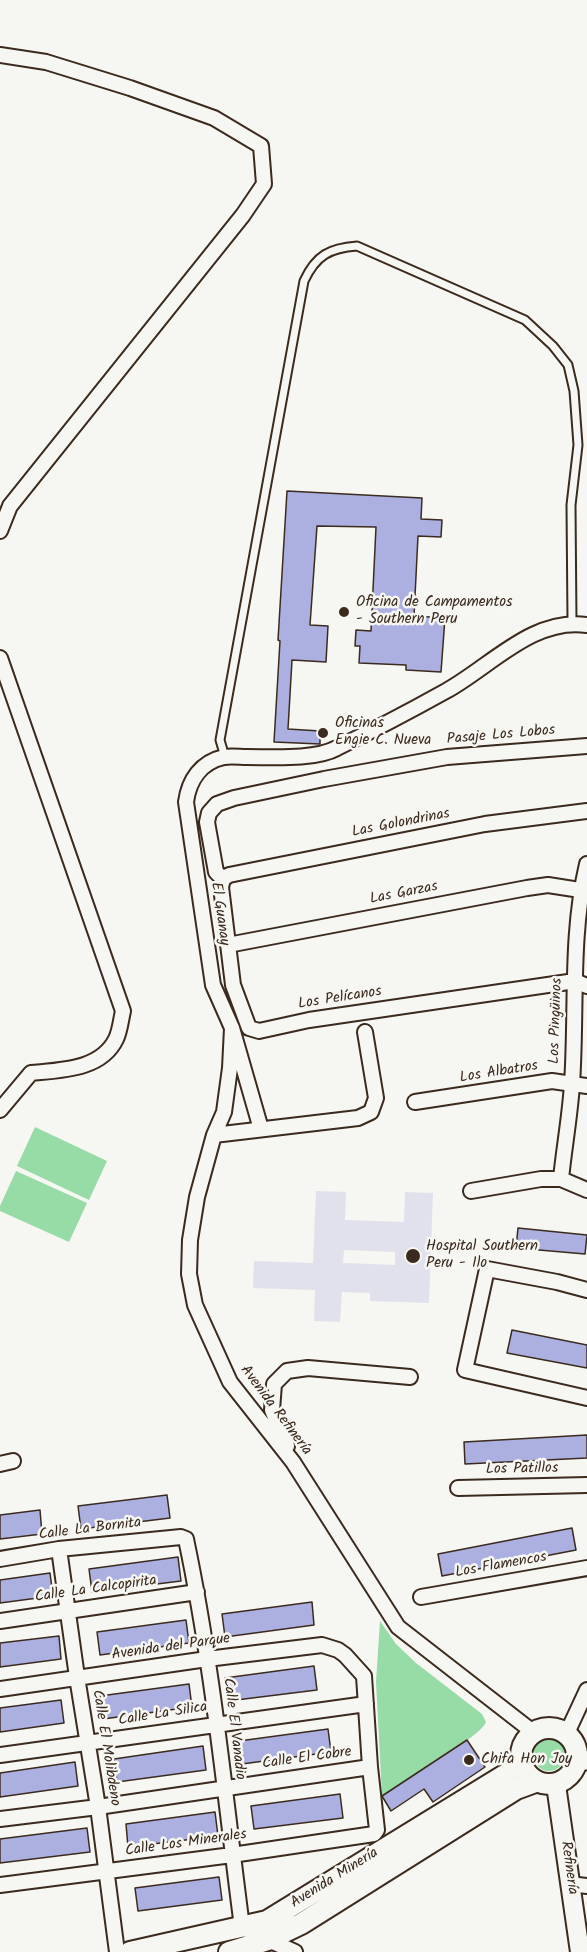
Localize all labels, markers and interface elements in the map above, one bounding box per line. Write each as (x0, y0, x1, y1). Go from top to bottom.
place label: Oficina de Campamentos - Southern Peru (356, 594, 512, 629)
marker: Oficina de Campamentos - Southern Peru (337, 605, 351, 619)
place label: Oficinas Engie C. Nueva (335, 715, 431, 750)
street label: Pasaje Los Lobos (446, 722, 556, 750)
marker: Oficinas Engie C. Nueva (316, 726, 330, 740)
street label: Las Golondrinas (350, 806, 452, 842)
street label: Las Garzas (369, 879, 439, 909)
street label: El Guanay (206, 881, 232, 947)
street label: Los Pingüinos (547, 978, 567, 1064)
street label: Los Pelícanos (297, 984, 383, 1014)
street label: Los Albatros (459, 1058, 539, 1088)
place label: Hospital Southern Peru - Ilo (426, 1238, 538, 1273)
marker: Hospital Southern Peru - Ilo (404, 1247, 422, 1265)
street label: Avenida Refinería (235, 1362, 315, 1460)
street label: Los Patillos (486, 1460, 558, 1480)
street label: Calle La Bornita (38, 1515, 142, 1545)
street label: Los Flamencos (454, 1549, 548, 1583)
street label: Calle La Calcopirita (34, 1573, 158, 1607)
street label: Avenida del Parque (111, 1631, 231, 1665)
street label: Calle El Vanadio (218, 1677, 248, 1781)
street label: Calle El Molibdeno (87, 1689, 123, 1807)
street label: Calle La Silica (117, 1699, 209, 1731)
street label: Calle El Cobre (261, 1744, 353, 1774)
place label: Chifa Hon Joy (481, 1751, 572, 1769)
marker: Chifa Hon Joy (462, 1753, 476, 1767)
street label: Calle Los Minerales (124, 1827, 248, 1861)
street label: Refinería (555, 1840, 581, 1896)
street label: Avenida Minería (288, 1845, 382, 1913)

